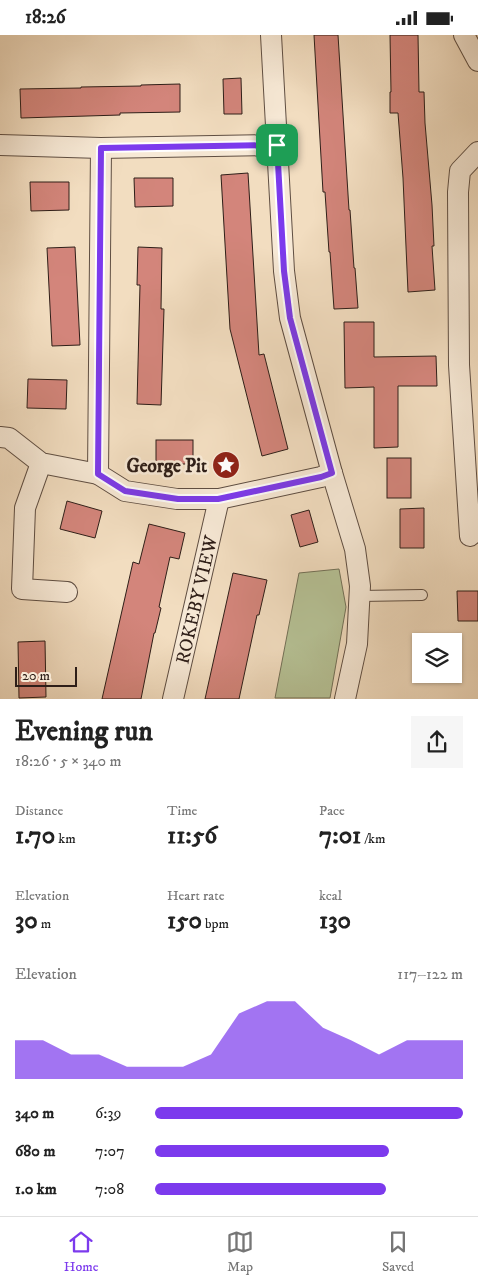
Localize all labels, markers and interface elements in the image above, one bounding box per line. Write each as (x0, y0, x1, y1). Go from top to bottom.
text: 18:26 (25, 6, 66, 29)
pin (256, 124, 298, 166)
icon: arrive (263, 131, 291, 159)
place icon: George Pit (211, 450, 241, 480)
place label: George Pit (126, 455, 208, 478)
street label: ROKEBY VIEW (171, 533, 223, 666)
map controls (412, 633, 462, 683)
button: layers (412, 633, 462, 683)
scale bar (15, 663, 78, 687)
text: 20 m (22, 667, 50, 685)
text: Evening run (15, 714, 153, 749)
button: share (411, 716, 463, 768)
text: 18:26 · 5 × 340 m (15, 751, 122, 771)
text: Distance (15, 802, 63, 820)
text: Time (167, 802, 197, 820)
text: Pace (319, 802, 345, 820)
text: 1.70 (15, 820, 55, 851)
text: 11:56 (167, 820, 217, 851)
text: 7:01 (319, 820, 361, 851)
text: km (55, 830, 76, 848)
text: /km (361, 830, 386, 848)
text: Elevation (15, 887, 69, 905)
text: Heart rate (167, 887, 224, 905)
text: kcal (319, 887, 342, 905)
text: 30 (15, 905, 38, 936)
text: 150 (167, 905, 202, 936)
text: 130 (319, 905, 351, 936)
text: m (38, 915, 51, 933)
text: bpm (202, 915, 229, 933)
text: Elevation (15, 964, 77, 984)
text: 117–122 m (397, 964, 463, 984)
text: 340 m (15, 1103, 54, 1123)
text: 6:39 (95, 1103, 121, 1123)
text: 680 m (15, 1141, 55, 1161)
text: 7:07 (95, 1141, 125, 1161)
text: 1.0 km (15, 1179, 57, 1199)
text: 7:08 (95, 1179, 124, 1199)
tab: Home (64, 1228, 98, 1276)
tab: Map (226, 1228, 254, 1276)
tab: Saved (382, 1228, 414, 1276)

